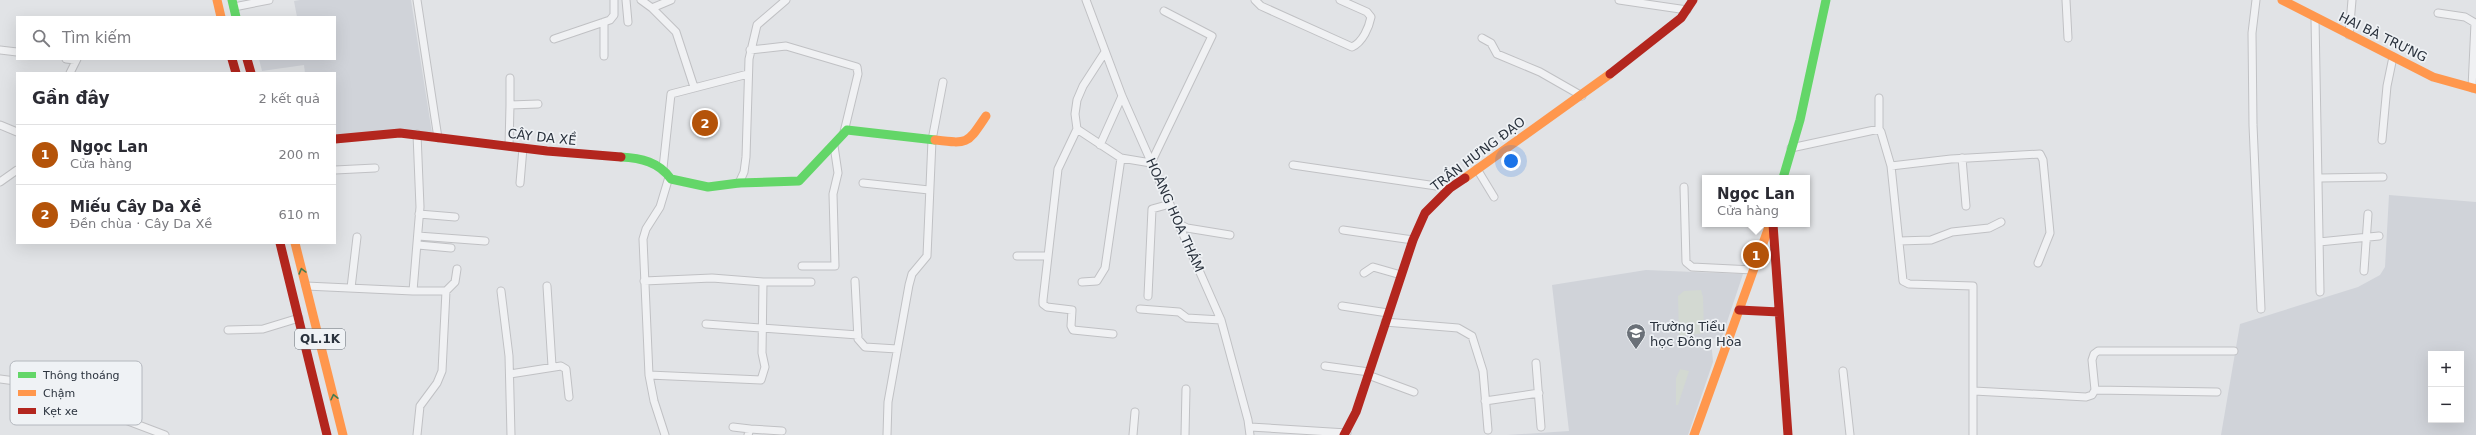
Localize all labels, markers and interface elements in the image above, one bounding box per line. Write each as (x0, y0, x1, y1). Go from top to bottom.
street label: HAI BÀ TRƯNG (2336, 9, 2430, 65)
search box (16, 16, 336, 60)
icon: search (30, 27, 52, 49)
text: Tìm kiếm (62, 29, 131, 47)
text: Gần đây (32, 88, 110, 108)
text: 2 kết quả (258, 91, 320, 106)
pin: 2 (692, 108, 718, 138)
street label: TRẦN HƯNG ĐẠO (1427, 113, 1528, 195)
street label: CÂY DA XỀ (507, 125, 577, 148)
text: Ngọc Lan (70, 138, 148, 156)
text: 1 (40, 147, 50, 162)
text: 200 m (278, 147, 320, 162)
your location (1501, 151, 1521, 171)
text: Cửa hàng (70, 156, 132, 171)
street label: HOÀNG HOA THÁM (1143, 156, 1207, 274)
popup (1702, 175, 1810, 227)
text: Ngọc Lan (1717, 185, 1795, 203)
text: Miếu Cây Da Xề (70, 198, 201, 216)
text: Cửa hàng (1717, 203, 1779, 218)
text: 2 (40, 207, 50, 222)
text: 610 m (278, 207, 320, 222)
text: Đền chùa · Cây Da Xề (70, 216, 212, 231)
pin: 1 (1743, 240, 1769, 270)
one-way arrow (299, 268, 307, 274)
place label: Trường Tiểu học Đông Hòa (1649, 319, 1742, 349)
school or university icon: Trường Tiểu học Đông Hòa (1625, 322, 1647, 350)
road number: QL.1K (295, 329, 345, 349)
map controls (2428, 351, 2464, 423)
button: + (2428, 351, 2464, 387)
legend (10, 361, 142, 425)
text: Thông thoáng (42, 369, 120, 382)
text: Chậm (43, 387, 75, 400)
button: − (2428, 387, 2464, 423)
one-way arrow (330, 394, 339, 401)
text: Kẹt xe (43, 405, 78, 418)

